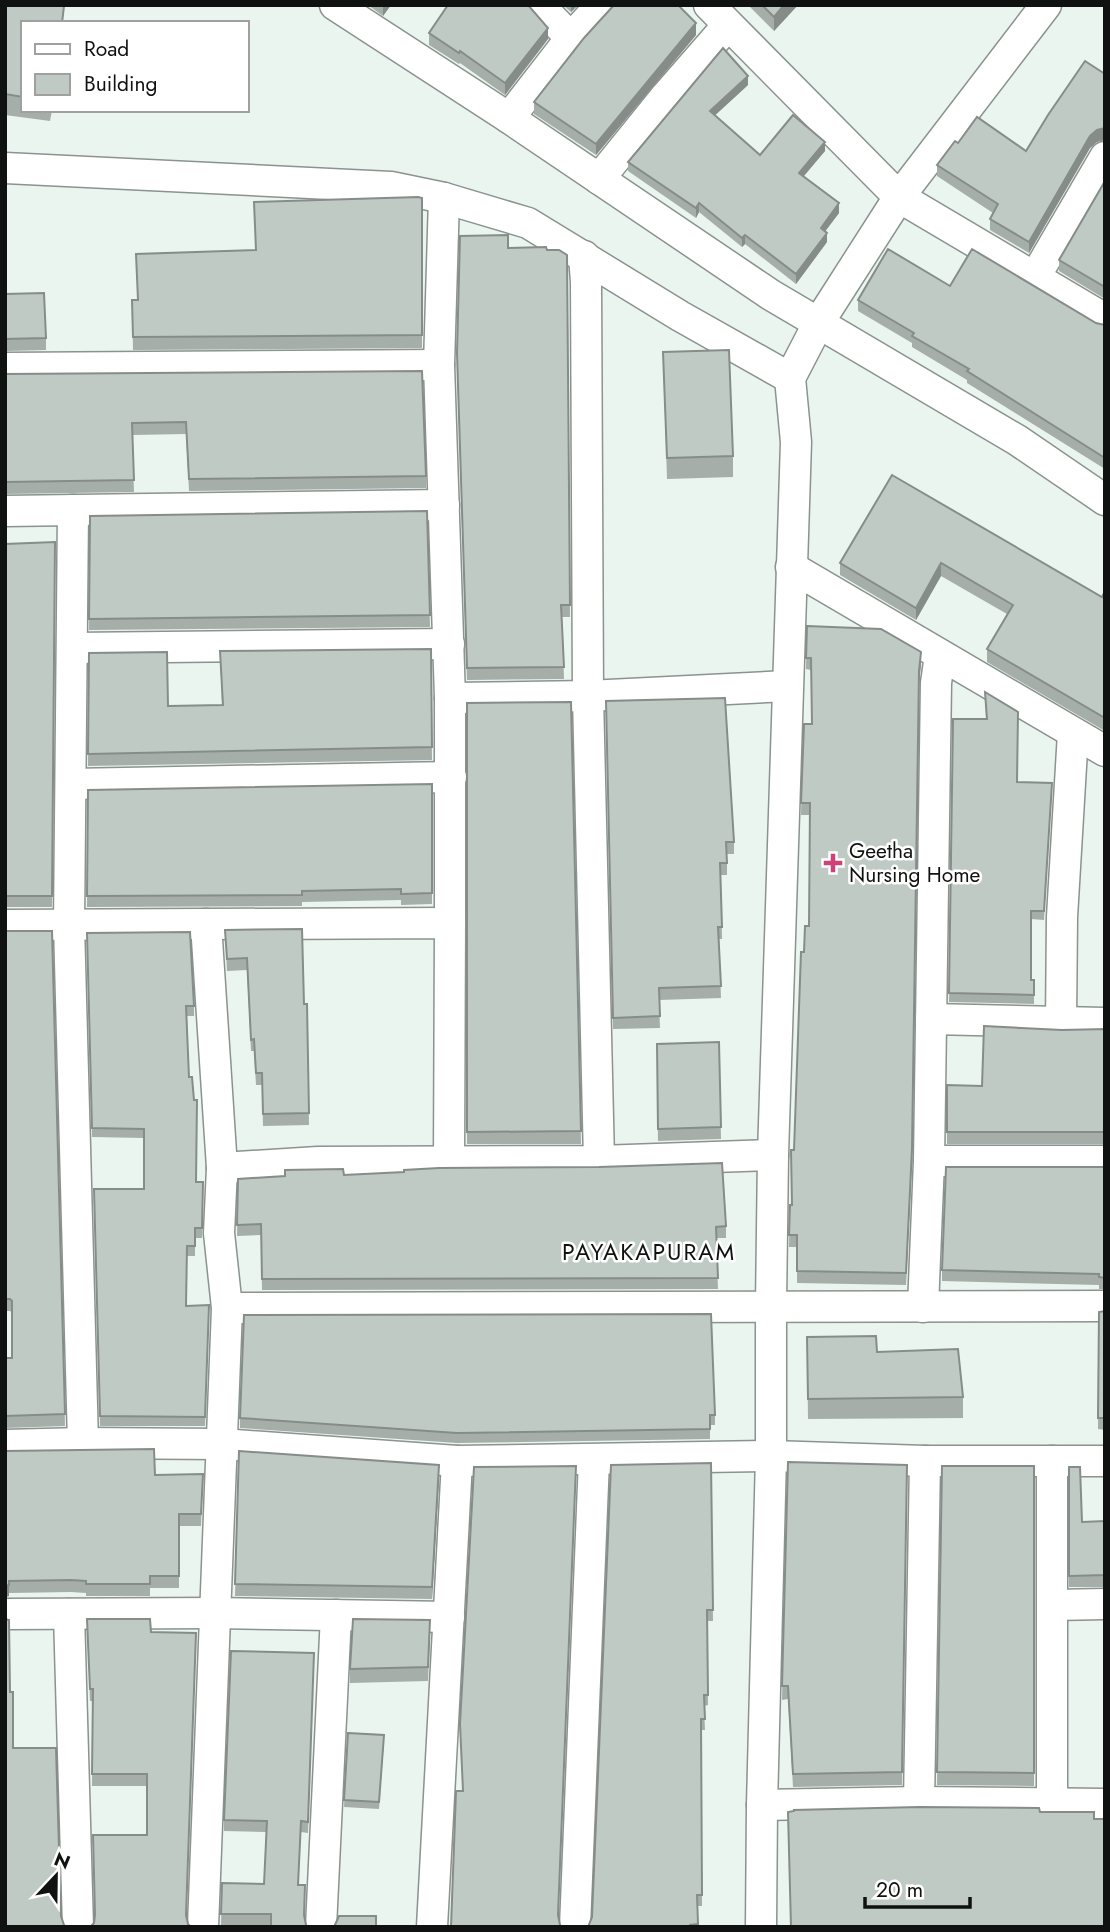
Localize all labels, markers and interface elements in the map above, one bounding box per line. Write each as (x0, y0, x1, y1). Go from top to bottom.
legend (21, 21, 248, 112)
text: Road (84, 34, 129, 64)
text: Building (84, 69, 157, 99)
place label: Geetha Nursing Home (849, 836, 981, 890)
marker: Geetha Nursing Home (823, 853, 843, 873)
district label: PAYAKAPURAM (562, 1235, 736, 1269)
north arrow (21, 1841, 91, 1911)
text: N (50, 1845, 74, 1876)
scale bar (865, 1866, 970, 1910)
text: 20 m (876, 1875, 923, 1905)

